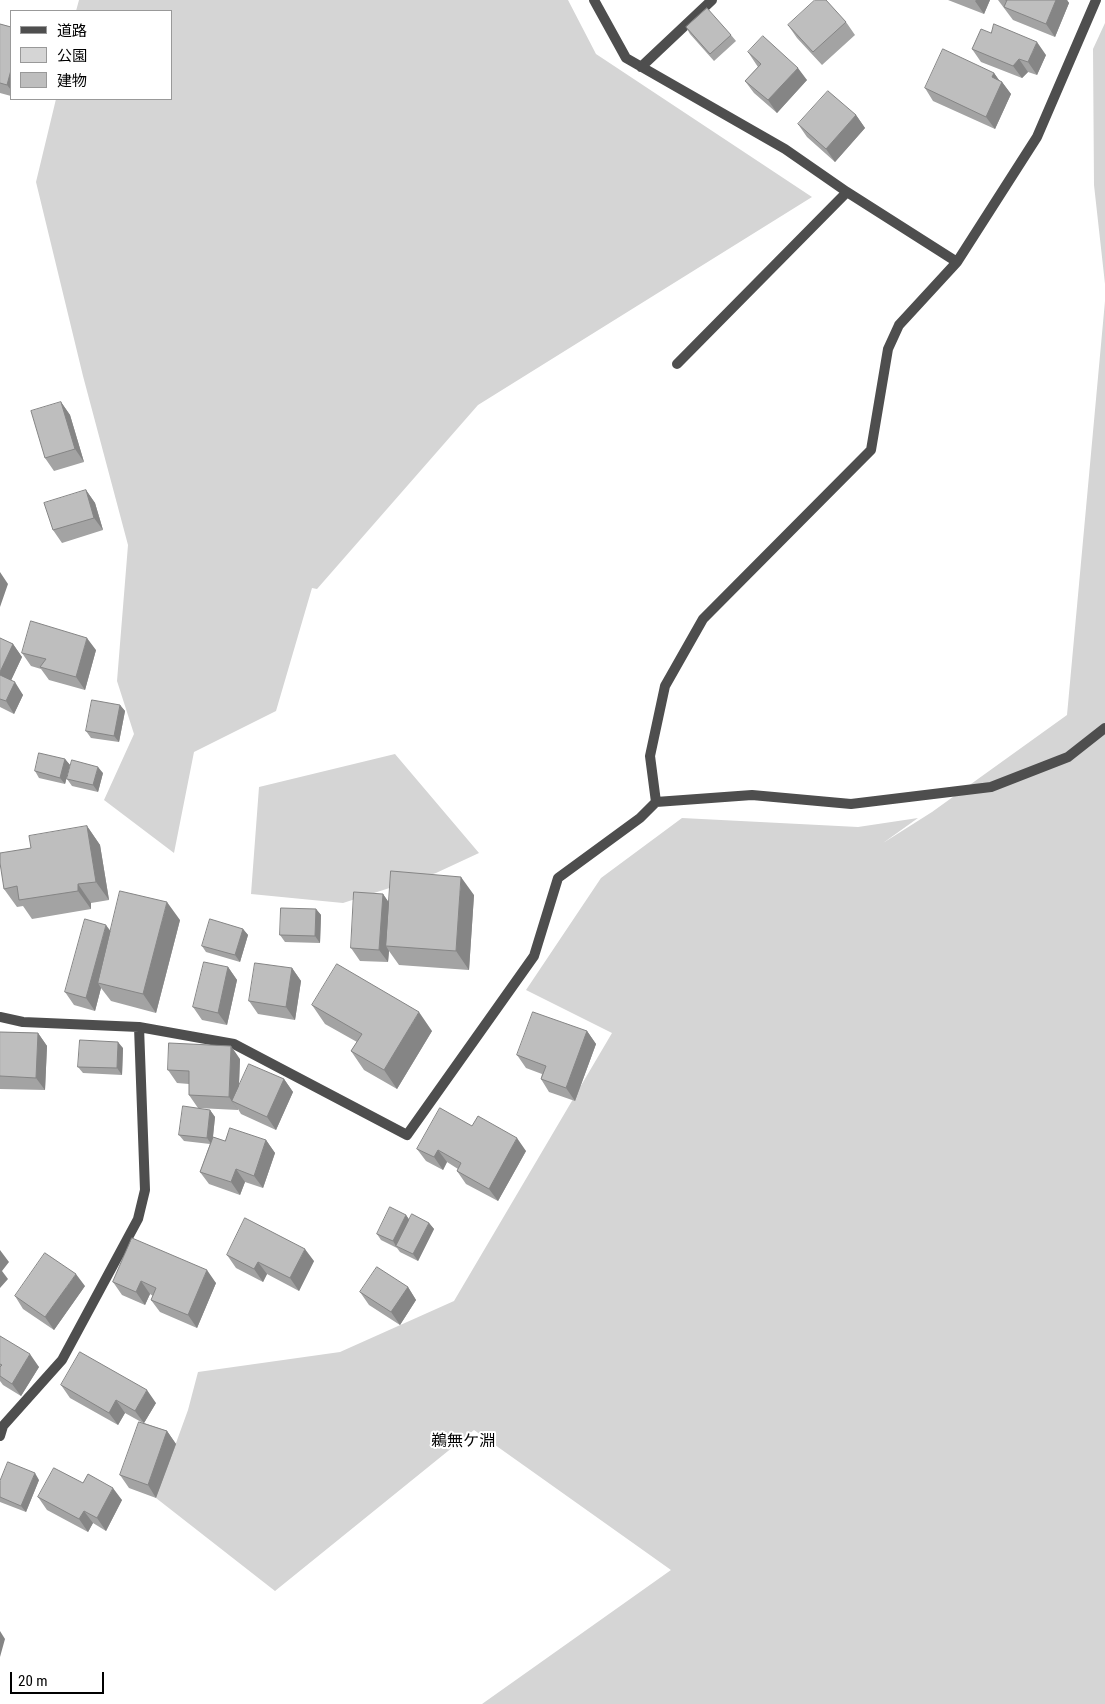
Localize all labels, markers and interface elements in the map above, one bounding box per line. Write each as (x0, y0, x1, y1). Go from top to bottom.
legend (10, 10, 172, 100)
text: 道路 (57, 22, 87, 40)
text: 公園 (57, 47, 87, 65)
text: 建物 (57, 72, 87, 90)
district label: 鵜無ケ淵 (431, 1432, 495, 1452)
scale bar (12, 1662, 106, 1694)
text: 20 m (18, 1672, 48, 1690)

